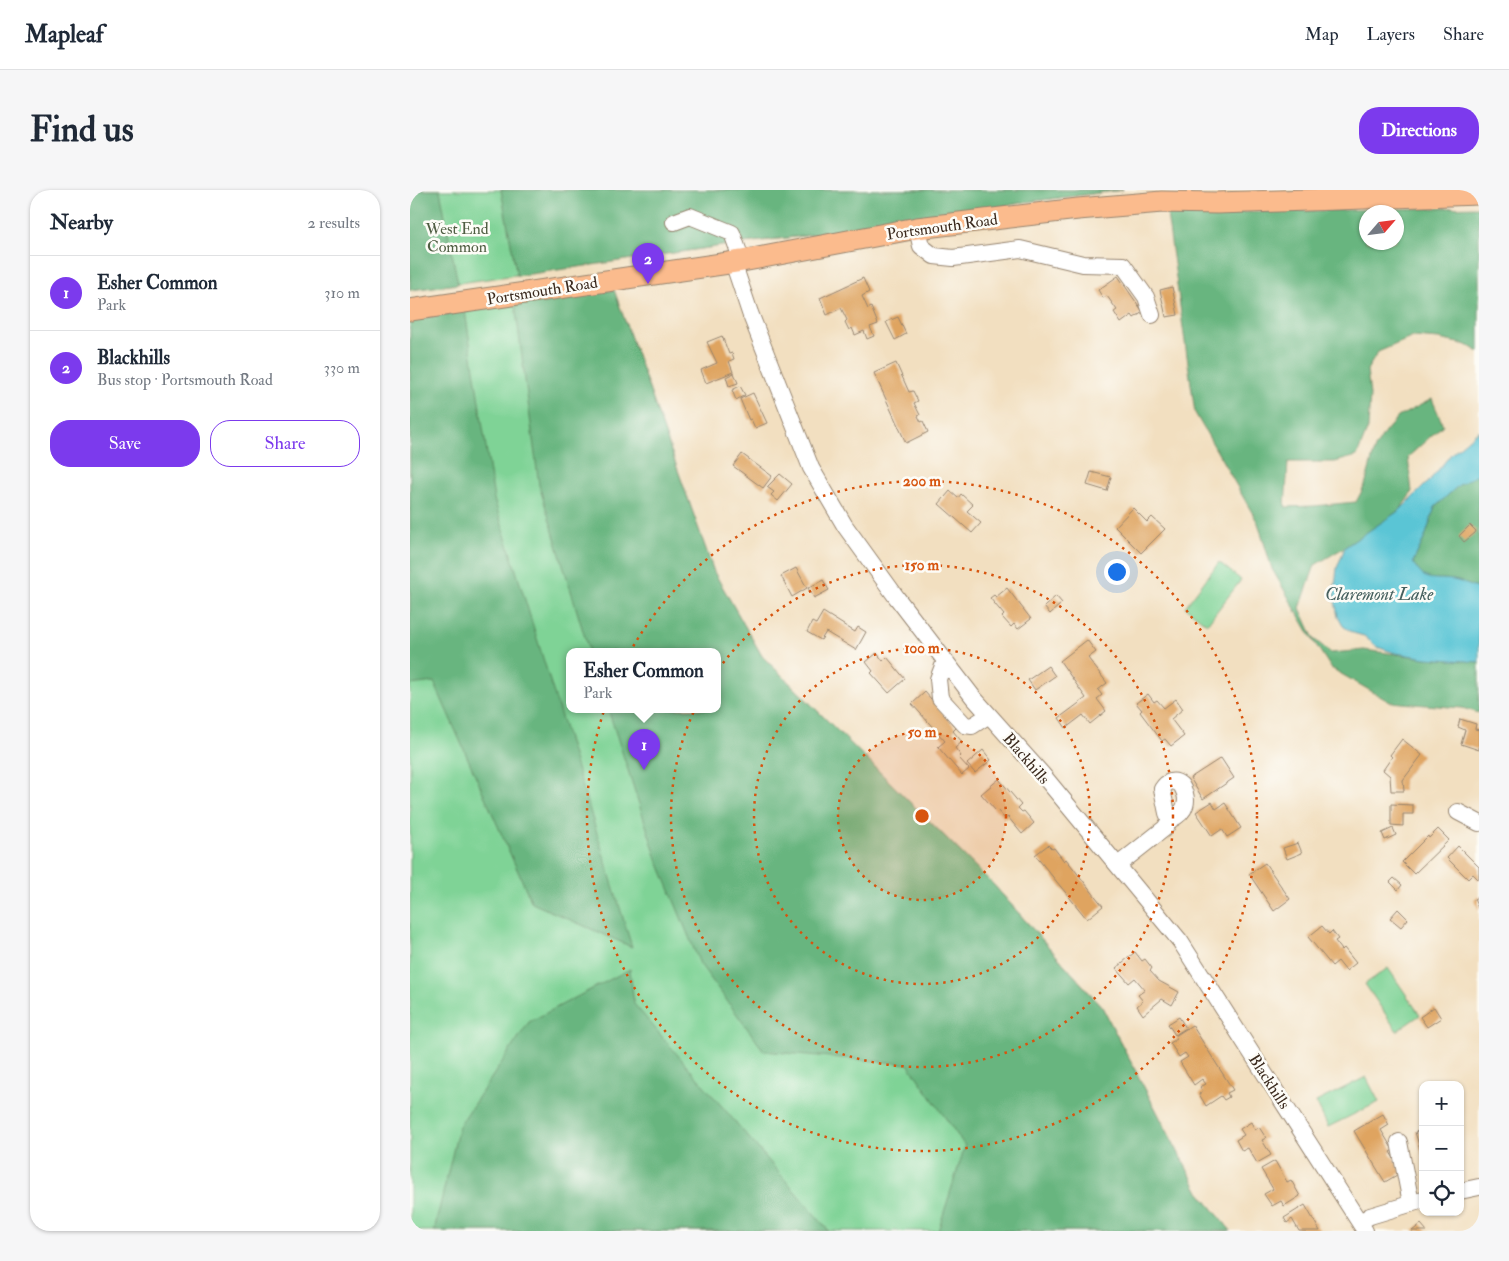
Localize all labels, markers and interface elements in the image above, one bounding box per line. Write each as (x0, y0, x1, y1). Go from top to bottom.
text: Mapleaf (25, 19, 104, 50)
text: Map (1305, 23, 1339, 46)
text: Layers (1367, 23, 1415, 46)
text: Share (1443, 23, 1484, 46)
button: Directions (1359, 107, 1479, 154)
text: Find us (30, 108, 134, 152)
north arrow (1359, 205, 1404, 250)
text: Nearby (50, 209, 113, 236)
street label: Portsmouth Road (885, 209, 999, 245)
text: 2 results (307, 213, 360, 233)
park label: West End Common (424, 219, 489, 257)
pin: 2 (632, 243, 664, 284)
text: Esher Common (97, 271, 218, 295)
street label: Portsmouth Road (485, 272, 599, 310)
text: 1 (63, 283, 69, 303)
text: 310 m (324, 283, 360, 303)
text: Park (97, 295, 126, 315)
text: Blackhills (97, 346, 170, 370)
text: 2 (62, 358, 70, 378)
text: 330 m (324, 358, 360, 378)
text: Bus stop · Portsmouth Road (97, 370, 273, 390)
button: Save (50, 420, 200, 467)
button: Share (210, 420, 360, 467)
text: 200 m (903, 472, 941, 491)
text: 150 m (905, 556, 939, 575)
your location (1104, 559, 1130, 585)
water label: Claremont Lake (1325, 583, 1434, 606)
text: 100 m (904, 639, 940, 658)
popup (566, 648, 721, 713)
text: Esher Common (583, 659, 704, 683)
text: Park (583, 683, 612, 703)
text: 50 m (908, 723, 937, 742)
pin: 1 (628, 729, 660, 770)
street label: Blackhills (999, 729, 1054, 788)
centre of rings (913, 807, 931, 825)
street label: Blackhills (1244, 1050, 1294, 1113)
map controls (1419, 1081, 1464, 1216)
button: + (1419, 1081, 1464, 1126)
button: − (1419, 1126, 1464, 1171)
button: locate (1419, 1171, 1464, 1216)

